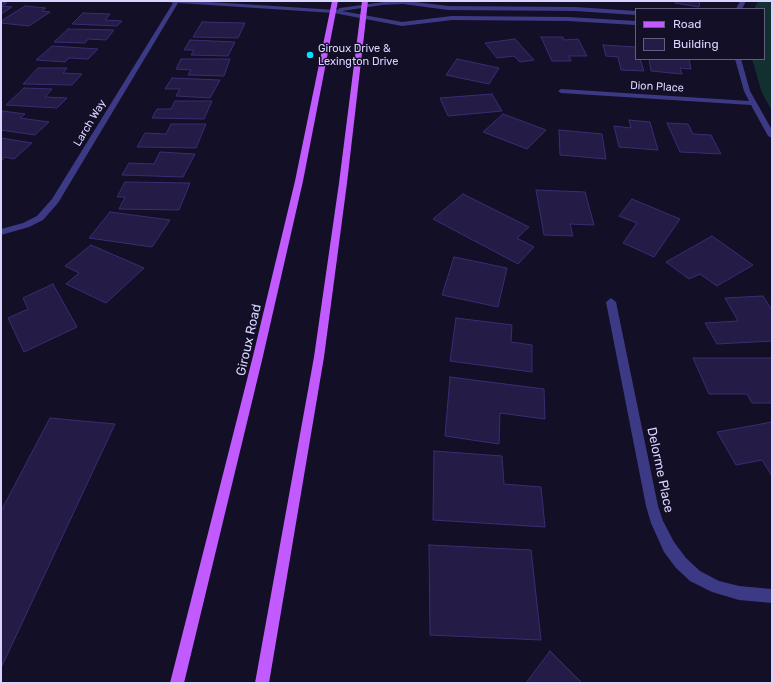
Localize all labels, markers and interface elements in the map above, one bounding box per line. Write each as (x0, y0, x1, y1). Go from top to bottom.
legend (635, 8, 765, 60)
text: Road (673, 17, 701, 31)
text: Building (673, 37, 719, 51)
place label: Giroux Drive & Lexington Drive (318, 42, 398, 68)
marker: Giroux Drive & Lexington Drive (305, 50, 315, 60)
street label: Dion Place (630, 79, 684, 95)
street label: Larch Way (71, 97, 109, 149)
street label: Giroux Road (233, 303, 265, 377)
street label: Delorme Place (643, 426, 677, 514)

